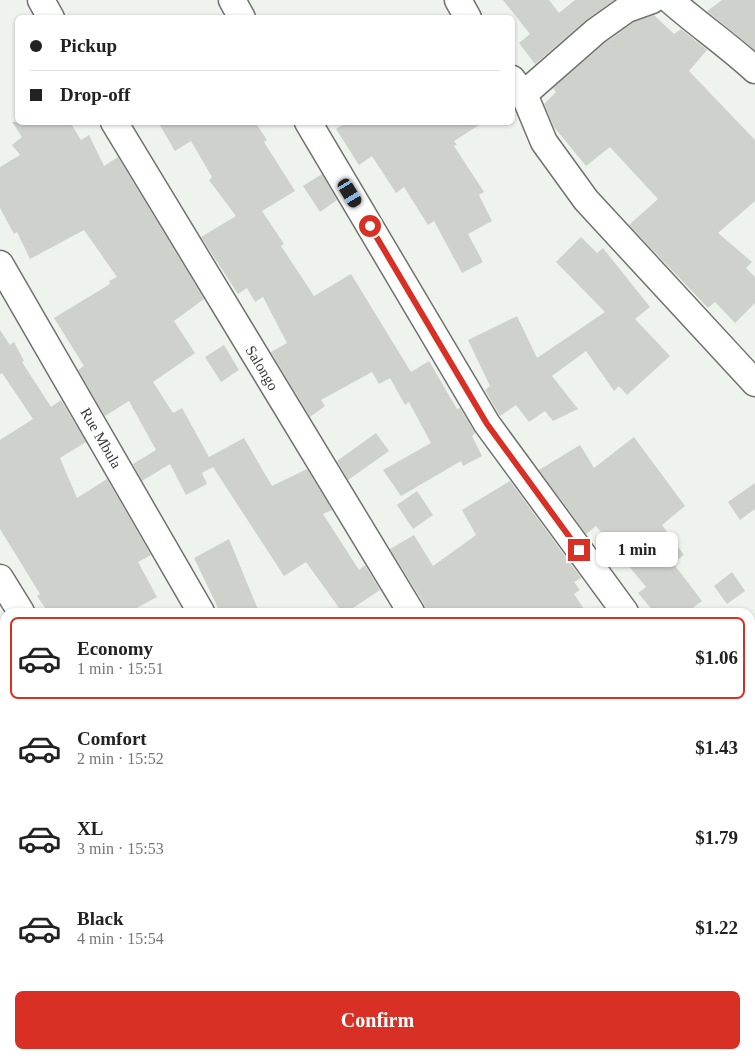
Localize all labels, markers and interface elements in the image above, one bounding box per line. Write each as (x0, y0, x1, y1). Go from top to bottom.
text: Pickup (60, 35, 117, 56)
text: Drop-off (60, 84, 130, 105)
car (335, 176, 364, 210)
route start (359, 215, 381, 237)
street label: Salongo (242, 343, 282, 393)
street label: Rue Mbula (77, 405, 125, 471)
callout: 1 min (596, 532, 679, 568)
route end (568, 539, 590, 561)
text: 1 min (618, 541, 656, 558)
icon: car (17, 636, 62, 681)
text: Economy (77, 638, 153, 659)
text: $1.06 (695, 647, 738, 668)
text: 1 min · 15:51 (77, 660, 164, 677)
icon: car (17, 726, 62, 771)
text: Comfort (77, 728, 147, 749)
text: $1.43 (695, 737, 738, 758)
text: 2 min · 15:52 (77, 750, 164, 767)
icon: car (17, 816, 62, 861)
text: XL (77, 818, 103, 839)
text: $1.79 (695, 827, 738, 848)
text: 3 min · 15:53 (77, 840, 164, 857)
icon: car (17, 906, 62, 951)
text: Black (77, 908, 123, 929)
text: $1.22 (695, 917, 738, 938)
text: 4 min · 15:54 (77, 930, 164, 947)
button: Confirm (15, 991, 740, 1049)

